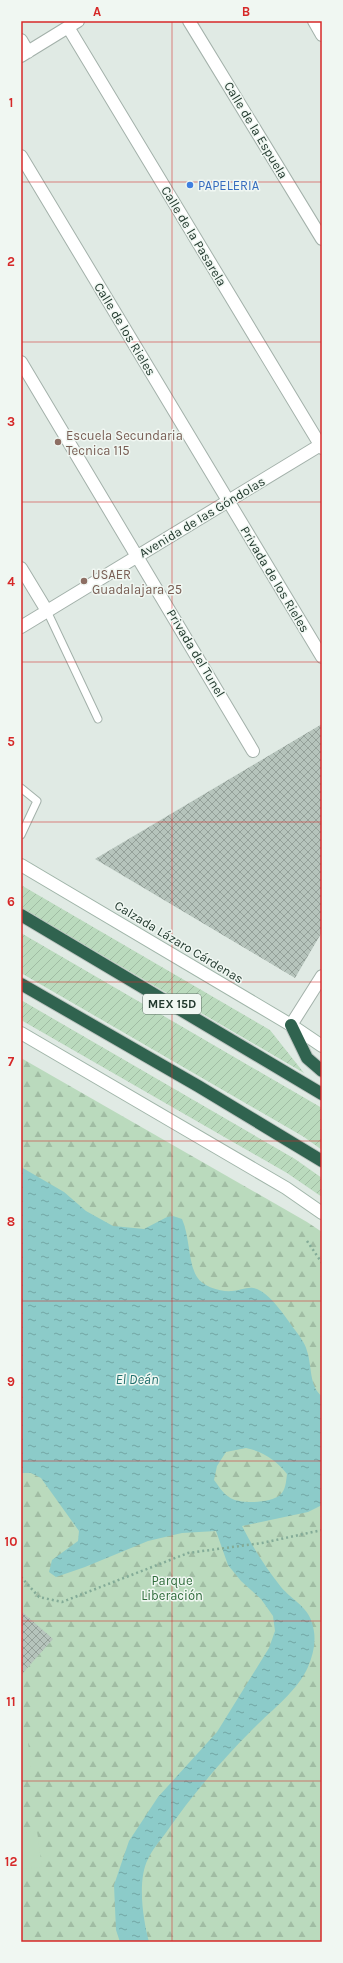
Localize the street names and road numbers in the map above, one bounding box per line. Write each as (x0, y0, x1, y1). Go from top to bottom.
street label: Calle de la Espuela (221, 79, 291, 181)
street label: Calle de la Pasarela (158, 183, 230, 289)
street label: Calle de los Rieles (91, 280, 159, 378)
street label: Avenida de las Góndolas (136, 473, 268, 561)
street label: Privada de los Rieles (237, 523, 313, 635)
street label: Privada del Tunel (164, 606, 228, 700)
street label: Calzada Lázaro Cárdenas (112, 898, 246, 987)
road number: MEX 15D (143, 994, 201, 1014)

